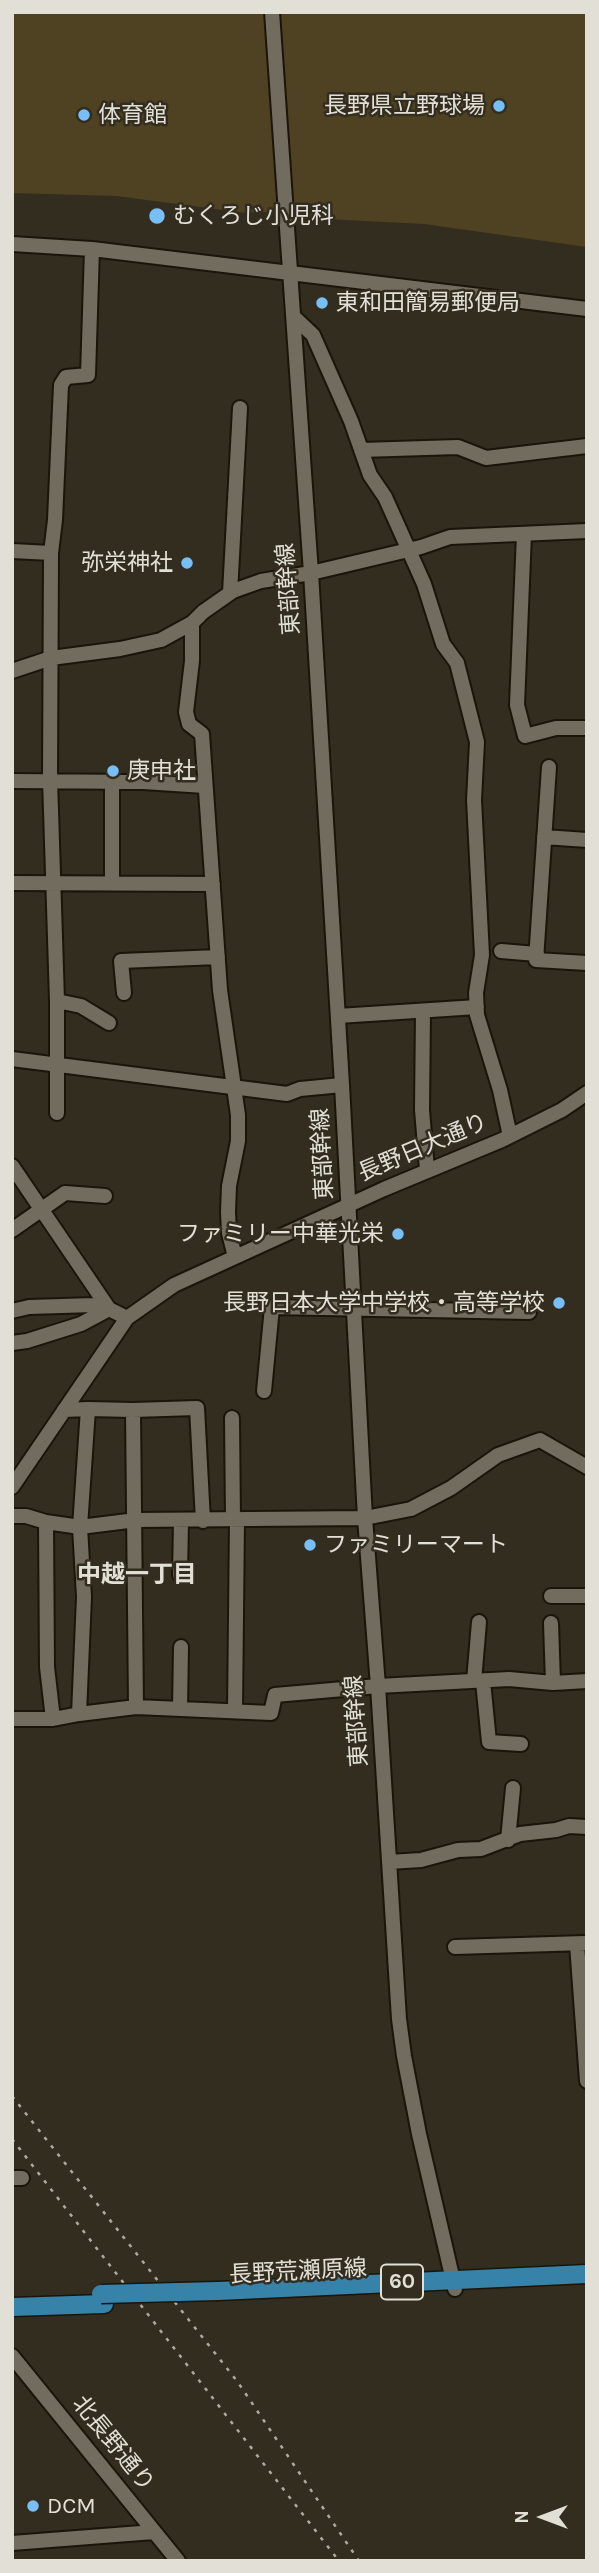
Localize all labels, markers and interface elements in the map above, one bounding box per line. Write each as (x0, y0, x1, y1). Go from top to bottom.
place label: 長野県立野球場 (324, 92, 485, 120)
marker: 長野県立野球場 (491, 98, 507, 114)
place label: 体育館 (98, 101, 167, 129)
marker: 体育館 (76, 107, 92, 123)
place label: むくろじ小児科 (173, 202, 334, 230)
marker: むくろじ小児科 (147, 206, 167, 226)
place label: 東和田簡易郵便局 (336, 289, 520, 317)
marker: 東和田簡易郵便局 (314, 295, 330, 311)
street label: 東部幹線 (272, 542, 306, 636)
place label: 弥栄神社 (81, 549, 173, 577)
marker: 弥栄神社 (179, 555, 195, 571)
place label: 庚申社 (127, 757, 196, 785)
marker: 庚申社 (105, 763, 121, 779)
street label: 東部幹線 (307, 1107, 339, 1201)
street label: 長野日大通り (354, 1108, 492, 1188)
place label: ファミリー中華光栄 (177, 1220, 384, 1248)
marker: ファミリー中華光栄 (390, 1226, 406, 1242)
place label: 長野日本大学中学校・高等学校 (223, 1289, 545, 1317)
marker: 長野日本大学中学校・高等学校 (551, 1295, 567, 1311)
place label: ファミリーマート (324, 1531, 508, 1559)
marker: ファミリーマート (302, 1537, 318, 1553)
district label: 中越一丁目 (77, 1561, 197, 1589)
street label: 東部幹線 (340, 1674, 374, 1768)
street label: 長野荒瀬原線 (228, 2255, 368, 2289)
road number: 60 (381, 2264, 423, 2300)
street label: 北長野通り (66, 2391, 160, 2497)
north arrow (508, 2482, 578, 2552)
place label: DCM (47, 2492, 96, 2520)
marker: DCM (25, 2498, 41, 2514)
text: N (511, 2510, 533, 2524)

